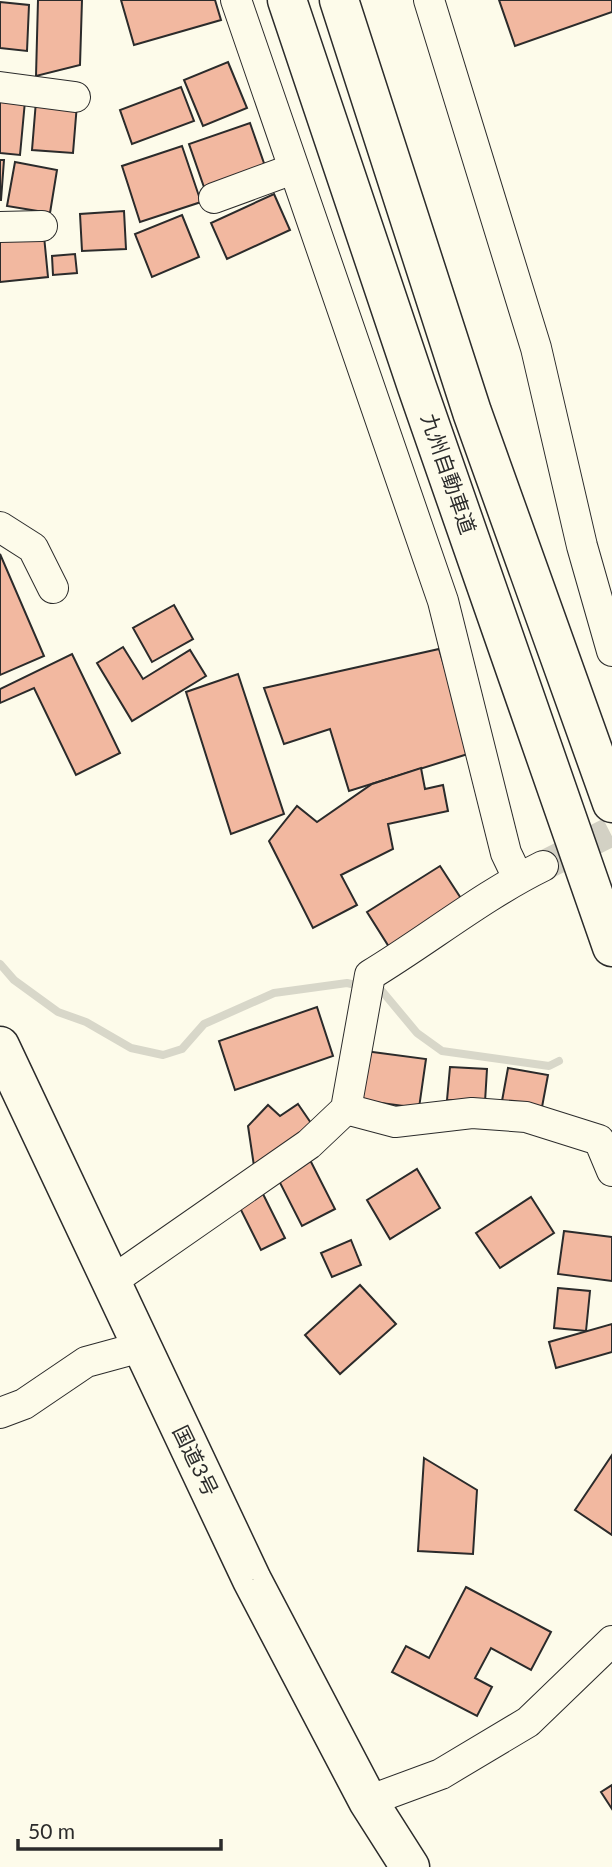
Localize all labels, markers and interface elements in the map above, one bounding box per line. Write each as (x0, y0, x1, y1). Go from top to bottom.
street label: 九州自動車道 (417, 410, 482, 537)
street label: 国道3号 (169, 1421, 224, 1500)
scale bar (18, 1808, 220, 1852)
text: 50 m (28, 1818, 75, 1843)

